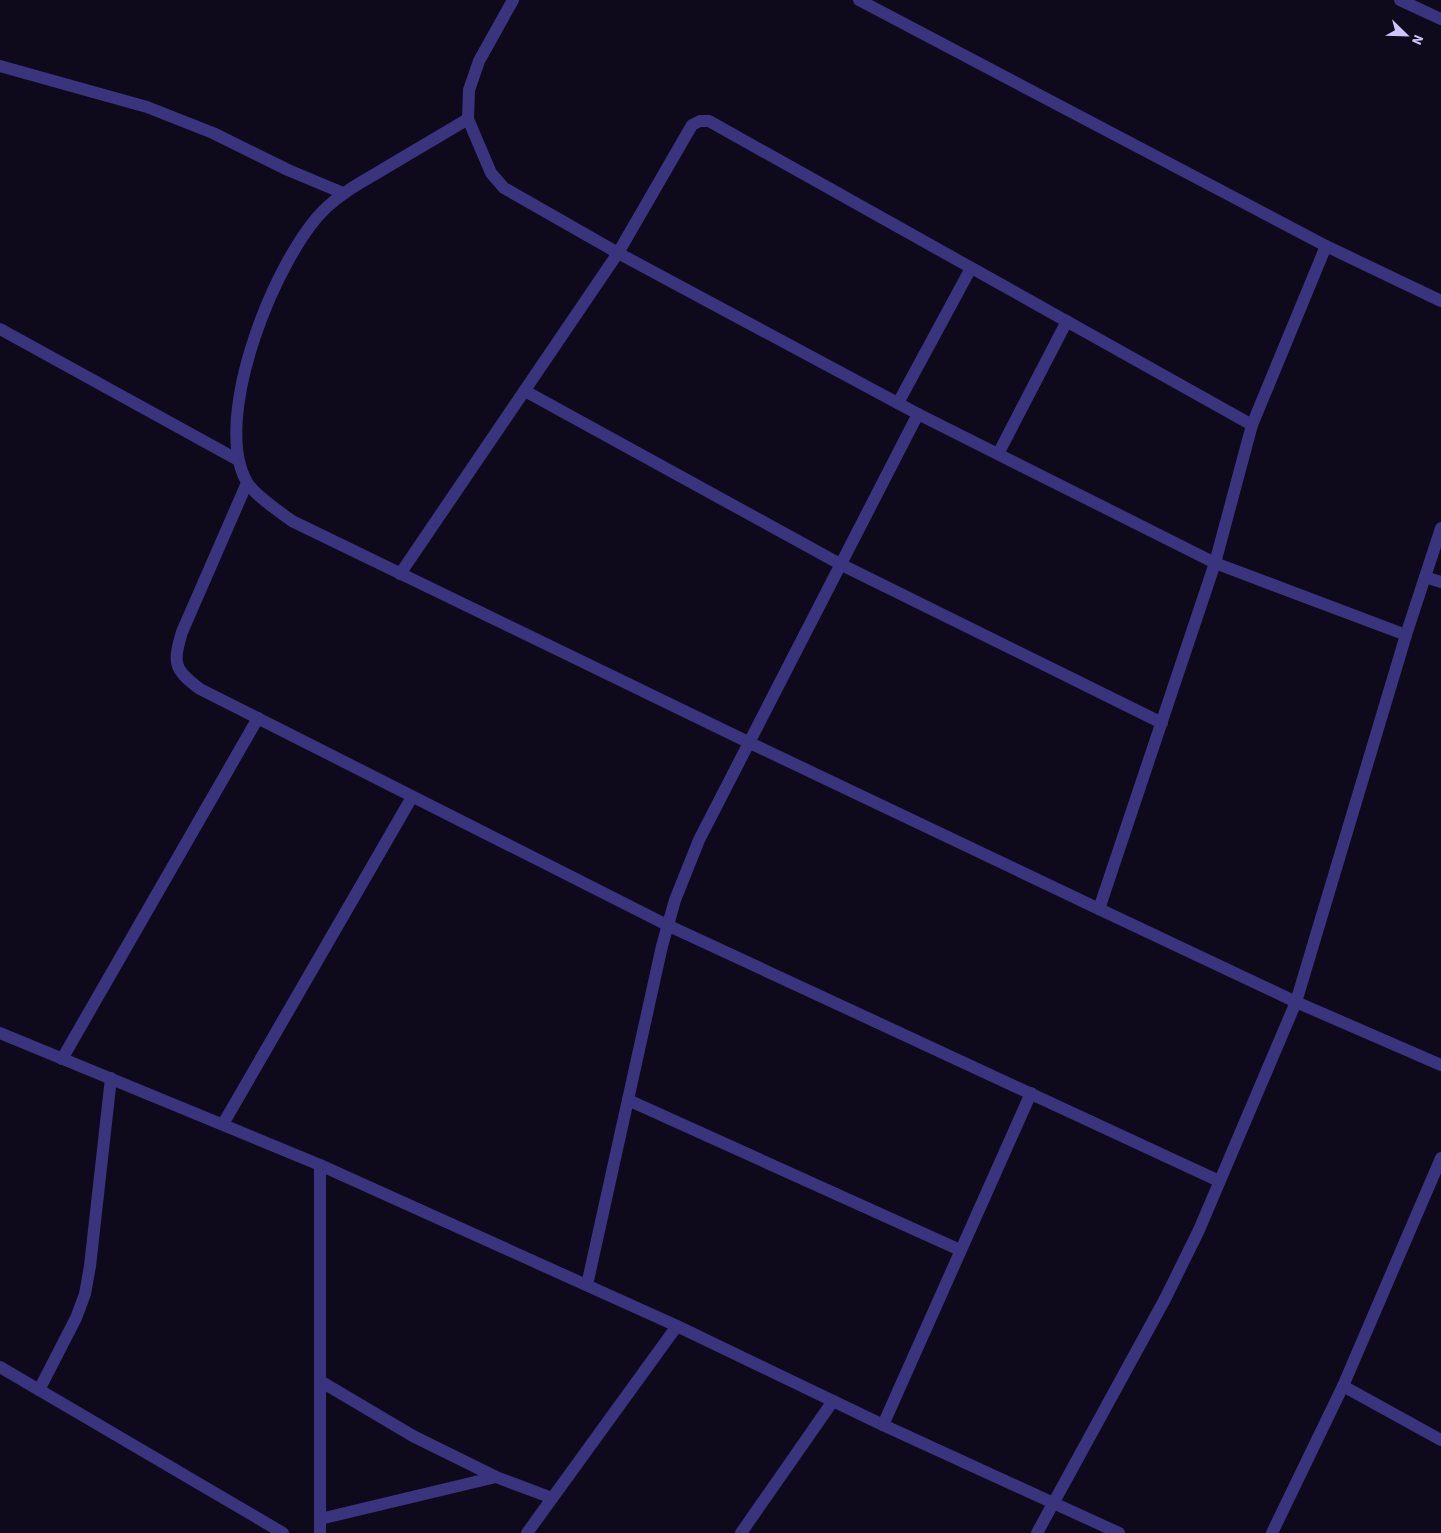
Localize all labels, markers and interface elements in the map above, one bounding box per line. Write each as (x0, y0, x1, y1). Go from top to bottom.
north arrow (1381, 10, 1431, 60)
text: N (1406, 31, 1428, 48)

